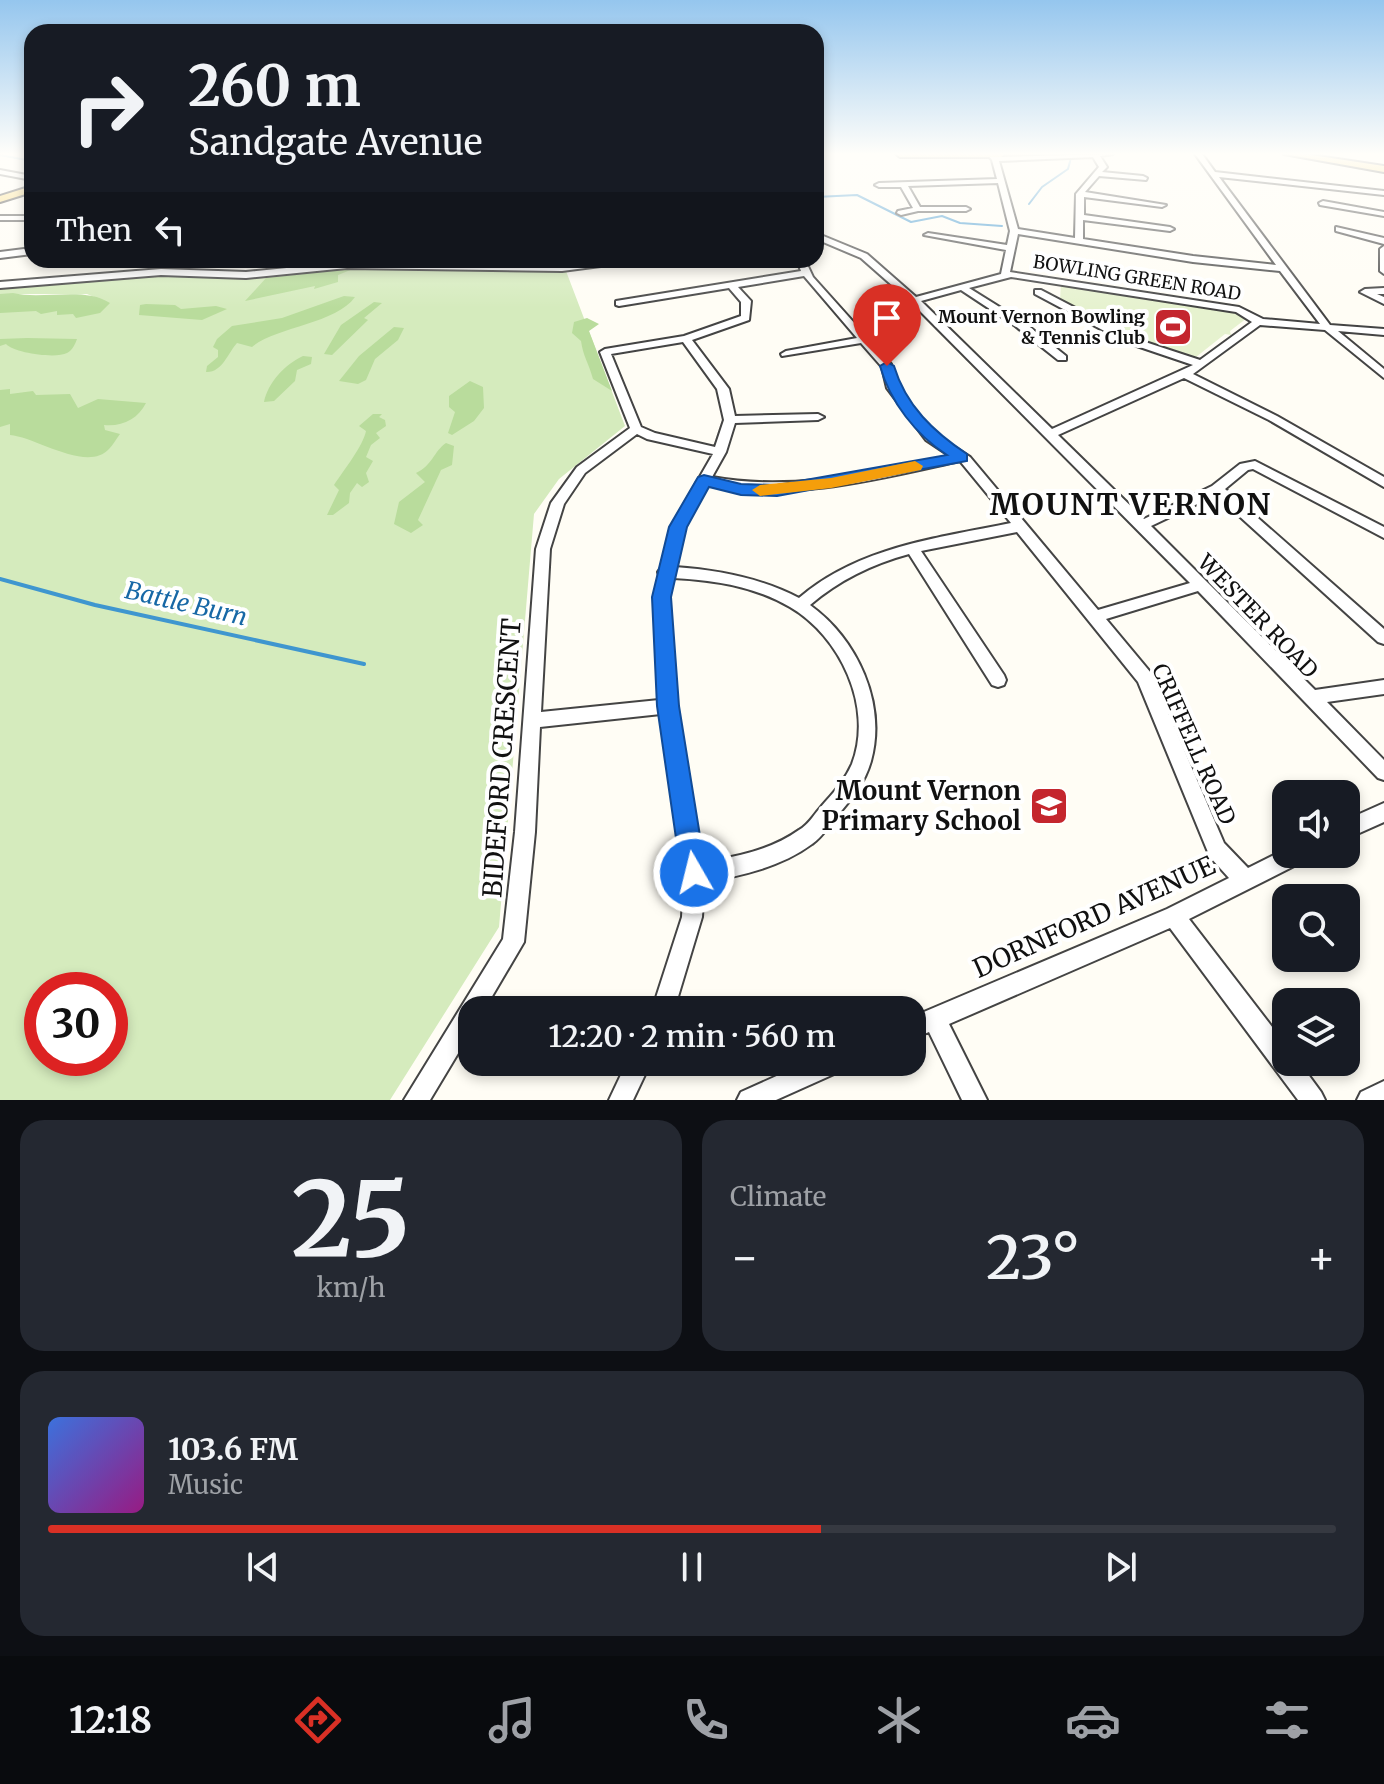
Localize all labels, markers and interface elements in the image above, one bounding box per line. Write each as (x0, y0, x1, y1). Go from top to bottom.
text: 260 m (188, 51, 361, 121)
icon: right (56, 56, 160, 160)
text: Sandgate Avenue (188, 120, 483, 165)
icon: left (148, 208, 192, 252)
text: Then (56, 211, 132, 249)
street label: BOWLING GREEN ROAD (1031, 250, 1243, 305)
pin (853, 284, 921, 366)
icon: arrive (865, 296, 909, 340)
place label: Mount Vernon Bowling & Tennis Club (938, 305, 1145, 349)
sports icon: Mount Vernon Bowling & Tennis Club (1152, 306, 1194, 348)
district label: MOUNT VERNON (990, 485, 1272, 523)
street label: WESTER ROAD (1191, 548, 1324, 684)
water label: Battle Burn (122, 574, 250, 633)
street label: BIDEFORD CRESCENT (475, 617, 528, 899)
street label: CRIFFELL ROAD (1146, 659, 1242, 829)
place label: Mount Vernon Primary School (822, 774, 1021, 837)
map controls (1272, 780, 1360, 1076)
button: sound (1272, 780, 1360, 868)
school or university icon: Mount Vernon Primary School (1028, 785, 1070, 827)
position arrow (652, 831, 736, 915)
street label: DORNFORD AVENUE (968, 848, 1220, 985)
button: search (1272, 884, 1360, 972)
speed limit sign: 30 (24, 972, 128, 1076)
button: layers (1272, 988, 1360, 1076)
text: 12:20 · 2 min · 560 m (548, 1017, 836, 1055)
text: 25 (291, 1154, 411, 1284)
text: Climate (730, 1180, 826, 1213)
text: 23° (986, 1220, 1080, 1295)
text: − (730, 1230, 759, 1285)
text: + (1307, 1230, 1336, 1285)
text: km/h (317, 1271, 385, 1304)
text: 103.6 FM (168, 1430, 298, 1468)
text: Music (168, 1468, 243, 1501)
icon: previous (241, 1545, 285, 1589)
icon: pause (670, 1545, 714, 1589)
icon: next (1099, 1545, 1143, 1589)
icon: directions (290, 1692, 346, 1748)
icon: music (484, 1692, 540, 1748)
icon: phone (678, 1692, 734, 1748)
icon: climate (871, 1692, 927, 1748)
icon: car (1065, 1692, 1121, 1748)
icon: filters (1259, 1692, 1315, 1748)
text: 12:18 (69, 1698, 152, 1743)

